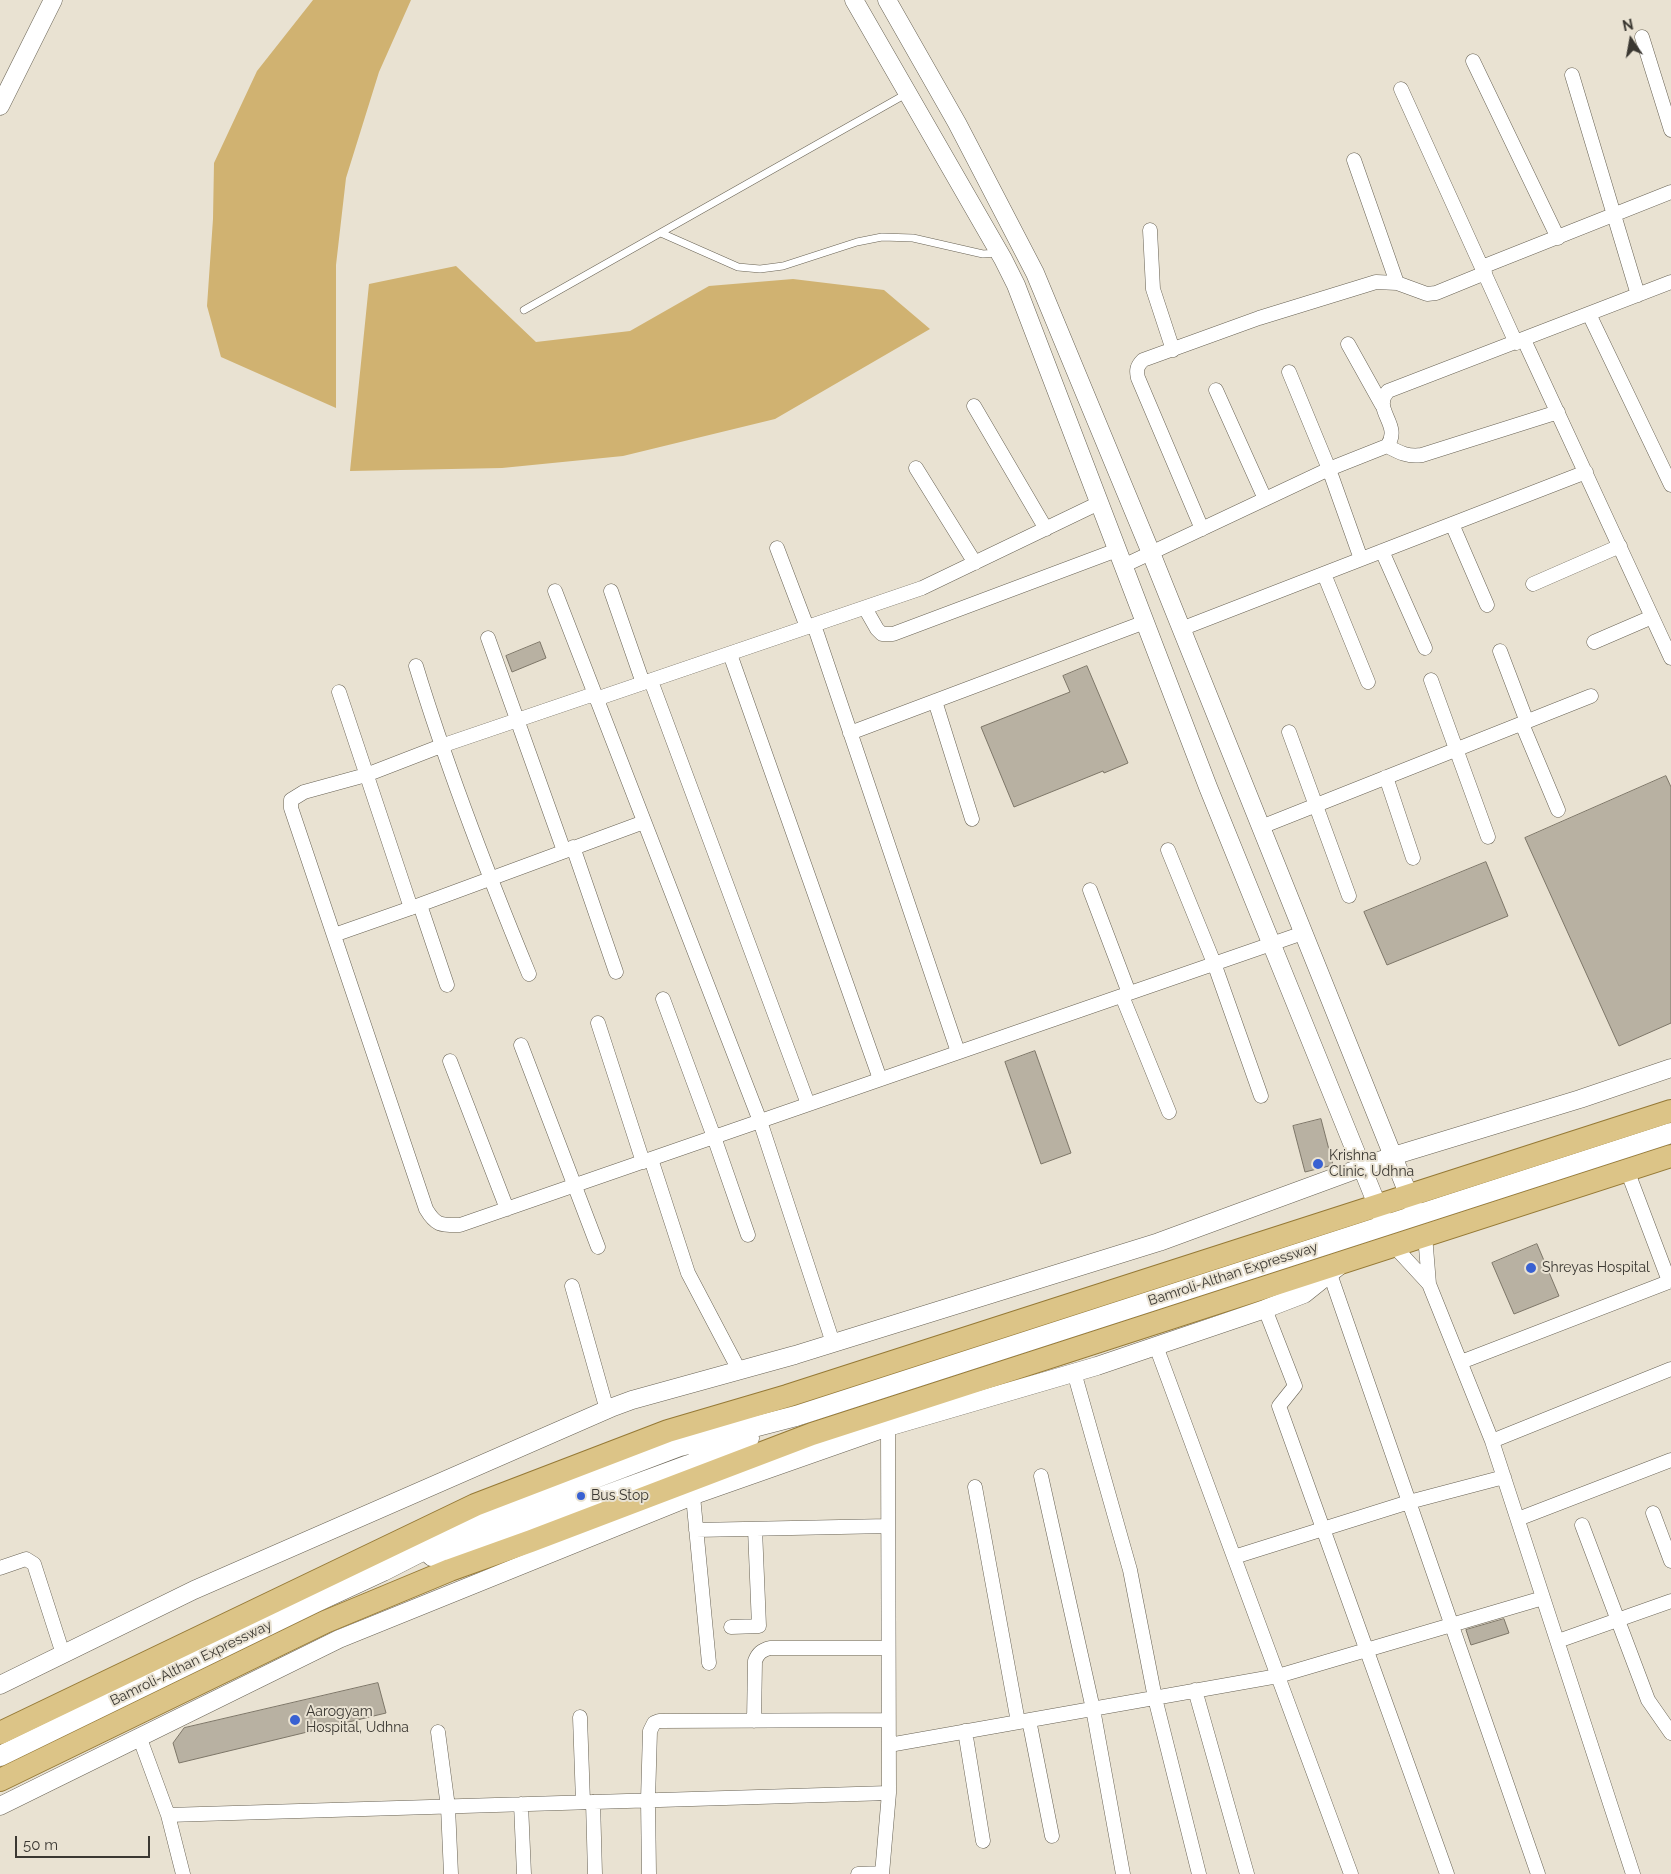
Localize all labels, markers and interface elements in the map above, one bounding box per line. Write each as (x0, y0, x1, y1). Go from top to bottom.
north arrow (1606, 15, 1656, 65)
text: N (1621, 16, 1635, 34)
place label: Krishna Clinic, Udhna (1329, 1148, 1414, 1180)
marker: Krishna Clinic, Udhna (1311, 1157, 1325, 1171)
street label: Bamroli-Althan Expressway (1146, 1239, 1320, 1309)
place label: Shreyas Hospital (1542, 1260, 1650, 1276)
marker: Shreyas Hospital (1524, 1261, 1538, 1275)
place label: Bus Stop (591, 1488, 649, 1504)
marker: Bus Stop (575, 1490, 587, 1502)
street label: Bamroli-Althan Expressway (107, 1616, 275, 1710)
place label: Aarogyam Hospital, Udhna (306, 1704, 409, 1736)
marker: Aarogyam Hospital, Udhna (288, 1713, 302, 1727)
scale bar (18, 1826, 152, 1858)
text: 50 m (23, 1836, 58, 1854)

